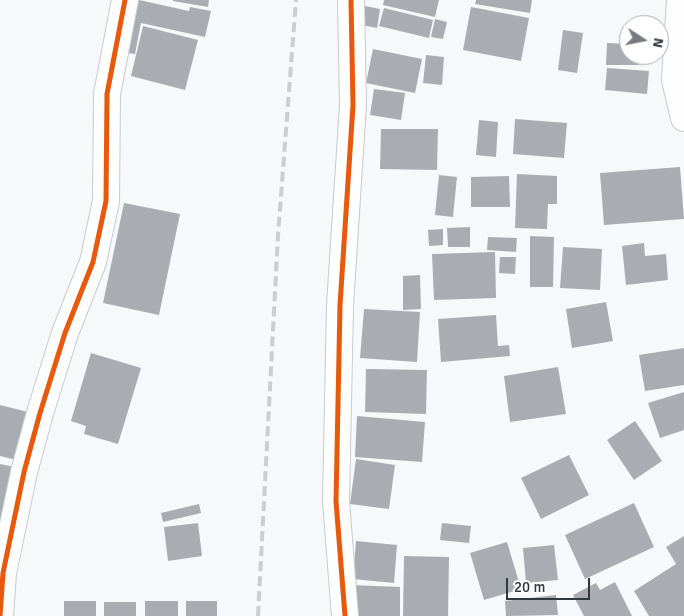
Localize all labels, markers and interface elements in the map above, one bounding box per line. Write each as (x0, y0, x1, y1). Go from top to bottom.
north arrow (619, 15, 669, 65)
text: N (649, 36, 668, 49)
scale bar (509, 568, 593, 600)
text: 20 m (514, 578, 545, 596)

